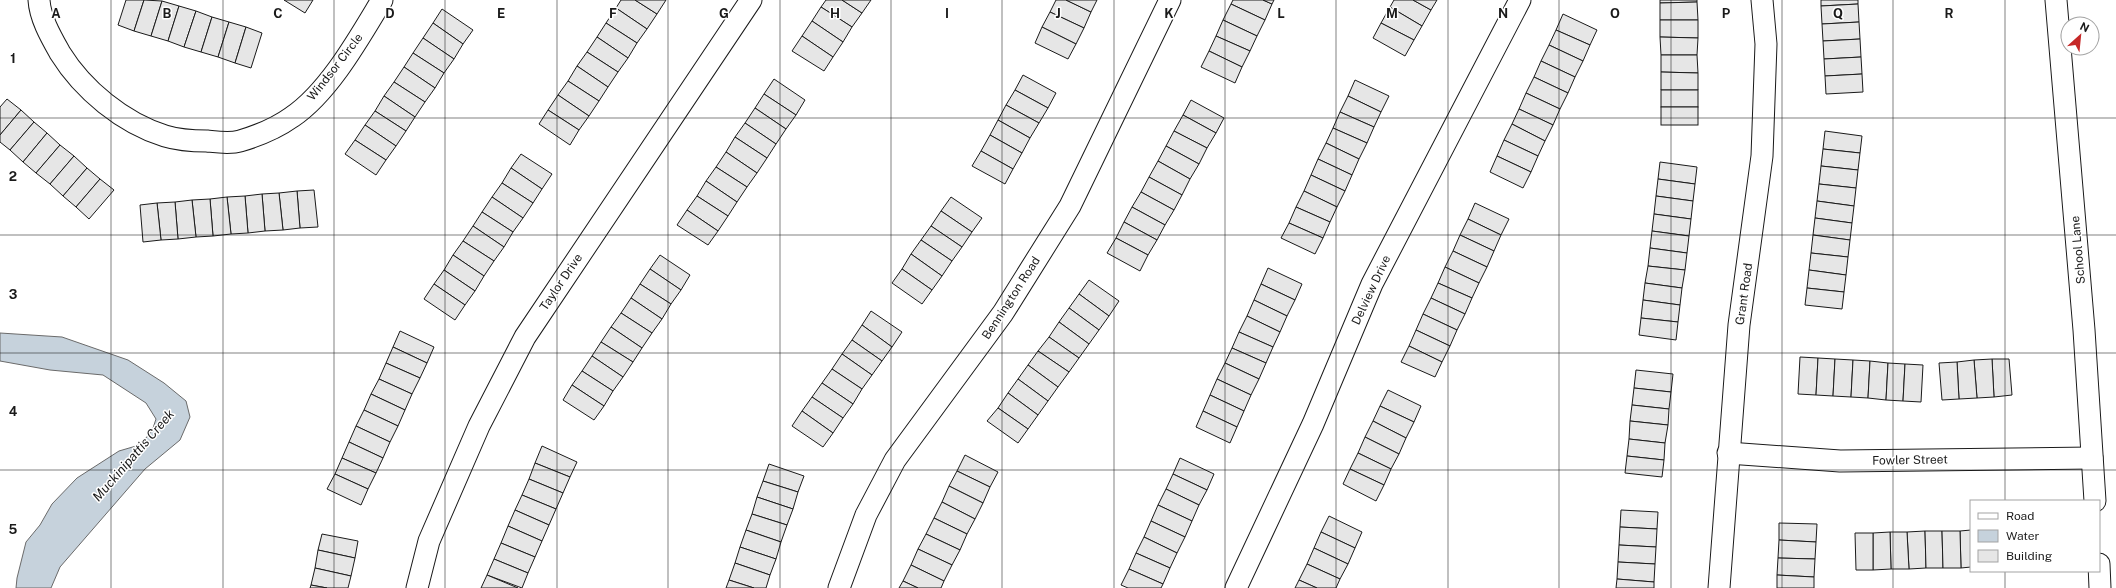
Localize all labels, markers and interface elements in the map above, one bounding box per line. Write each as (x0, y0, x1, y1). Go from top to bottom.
text: A (51, 6, 61, 21)
text: B (163, 6, 172, 21)
text: C (273, 6, 283, 21)
text: D (385, 6, 395, 21)
text: E (497, 6, 505, 21)
text: F (609, 6, 617, 21)
text: G (719, 6, 729, 21)
text: H (830, 6, 840, 21)
text: I (945, 6, 949, 21)
text: J (1055, 6, 1061, 21)
text: K (1164, 6, 1174, 21)
text: L (1277, 6, 1285, 21)
text: M (1386, 6, 1398, 21)
text: N (1498, 6, 1508, 21)
text: O (1610, 6, 1620, 21)
text: P (1722, 6, 1731, 21)
text: Q (1833, 6, 1843, 21)
text: R (1944, 6, 1954, 21)
north arrow (2060, 16, 2100, 56)
text: N (2078, 20, 2091, 34)
street label: Windsor Circle (304, 30, 366, 103)
text: 1 (10, 51, 16, 66)
text: 2 (9, 169, 17, 184)
street label: School Lane (2068, 215, 2088, 285)
street label: Taylor Drive (537, 251, 585, 313)
street label: Delview Drive (1349, 253, 1393, 327)
street label: Bennington Road (979, 254, 1043, 342)
street label: Grant Road (1733, 262, 1755, 326)
text: 3 (9, 287, 18, 302)
text: 4 (9, 404, 18, 419)
water label: Muckinipattis Creek (90, 406, 177, 504)
street label: Fowler Street (1872, 452, 1948, 468)
legend (1970, 500, 2100, 572)
text: Road (2006, 509, 2034, 523)
text: 5 (9, 522, 18, 537)
text: Water (2006, 529, 2040, 543)
text: Building (2006, 549, 2052, 563)

